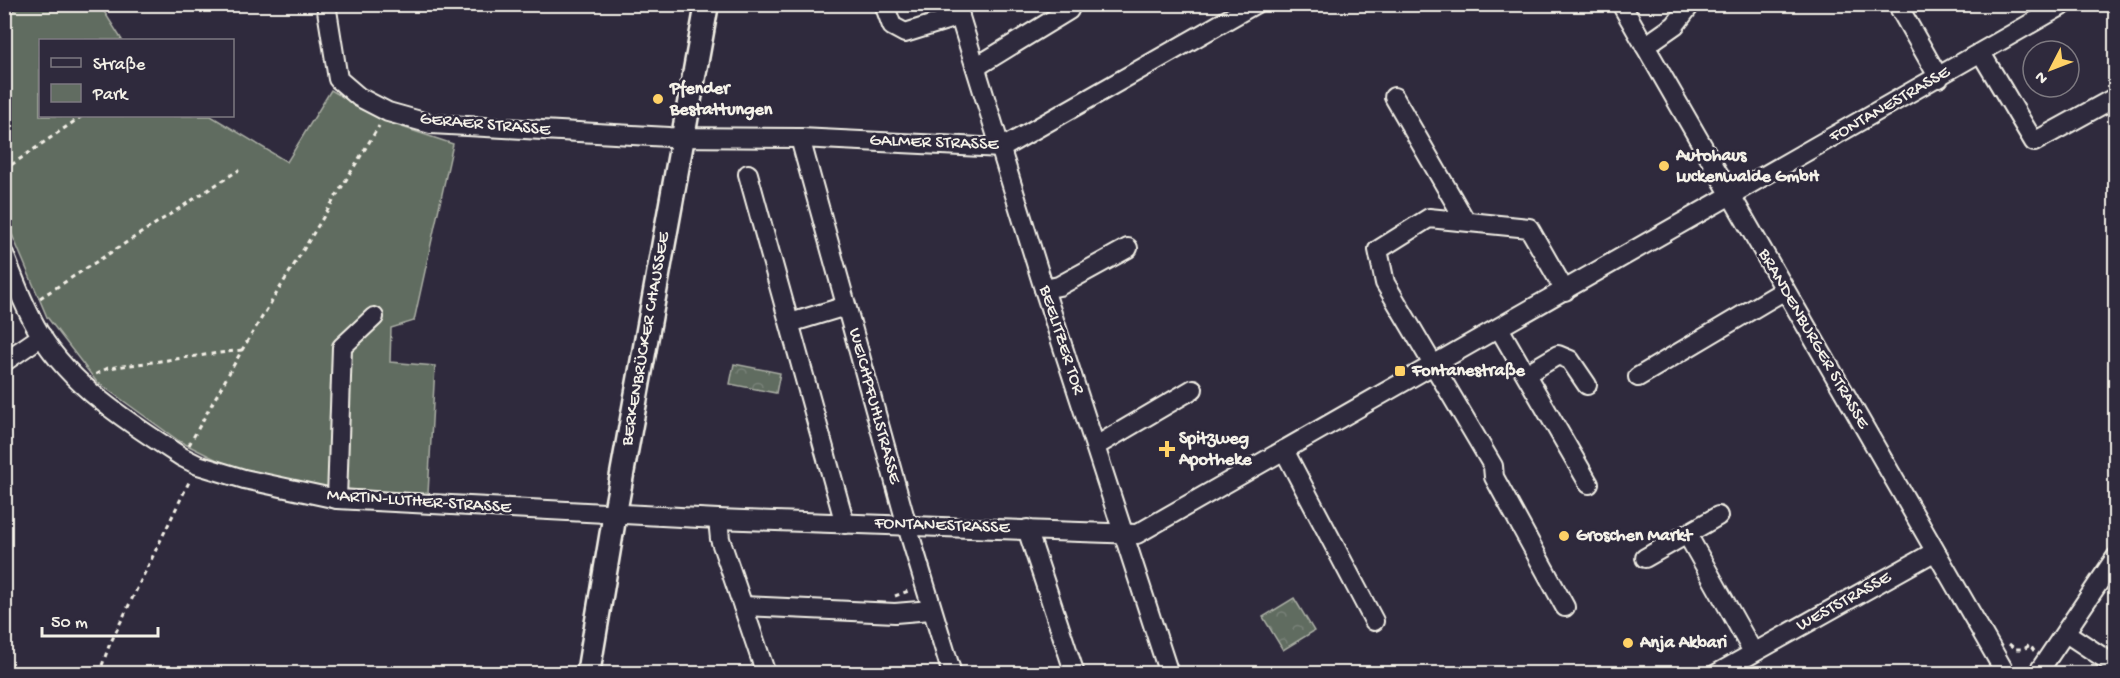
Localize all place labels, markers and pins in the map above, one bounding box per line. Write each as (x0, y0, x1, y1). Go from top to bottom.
place label: Pfender Bestattungen (669, 79, 773, 121)
marker: Pfender Bestattungen (651, 92, 665, 106)
place label: Autohaus Luckenwalde GmbH (1675, 146, 1820, 188)
marker: Autohaus Luckenwalde GmbH (1657, 159, 1671, 173)
place label: Fontanestraße (1411, 361, 1526, 382)
marker: Fontanestraße (1393, 364, 1407, 378)
place label: Spitzweg Apotheke (1178, 429, 1252, 471)
marker: Spitzweg Apotheke (1160, 442, 1174, 456)
place label: Groschen Markt (1576, 526, 1693, 547)
marker: Groschen Markt (1557, 529, 1571, 543)
place label: Anja Akbari (1639, 633, 1727, 654)
marker: Anja Akbari (1621, 636, 1635, 650)

